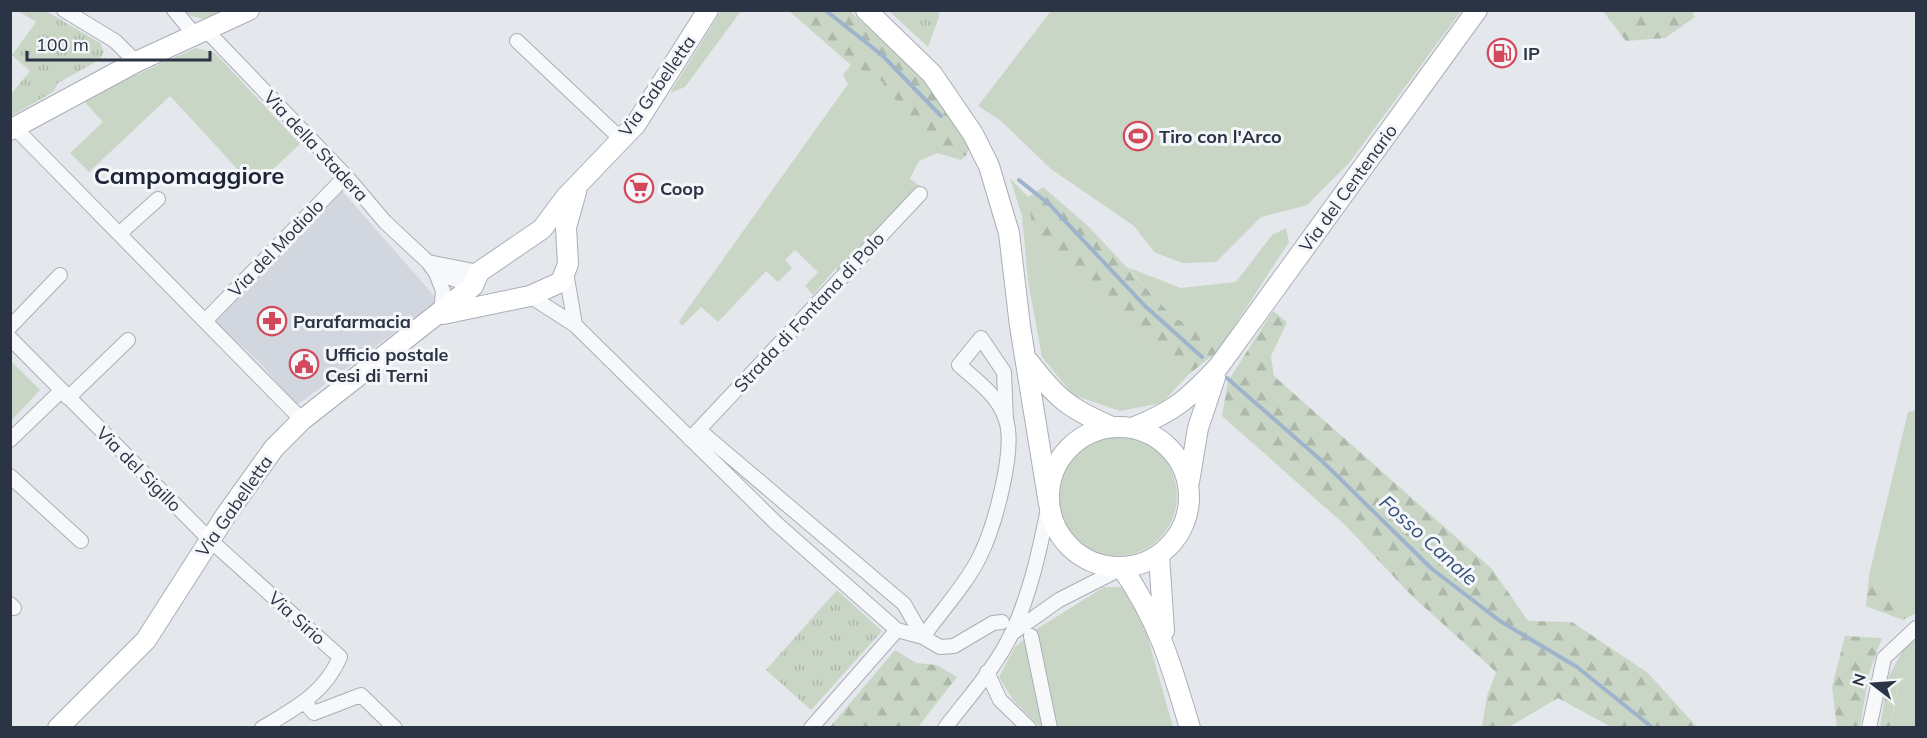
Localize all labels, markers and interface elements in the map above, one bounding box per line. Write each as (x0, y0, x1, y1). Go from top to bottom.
scale bar (27, 24, 210, 62)
street label: Via Gabelletta (614, 31, 700, 141)
text: 100 m (36, 33, 89, 56)
fuel station icon: IP (1486, 37, 1518, 69)
place label: IP (1523, 42, 1540, 65)
street label: Via della Stadera (259, 86, 373, 206)
sports icon: Tiro con l'Arco (1122, 120, 1154, 152)
street label: Via del Centenario (1294, 120, 1402, 256)
place label: Tiro con l'Arco (1159, 125, 1282, 148)
district label: Campomaggiore (94, 160, 284, 190)
supermarket icon: Coop (623, 172, 655, 204)
place label: Coop (660, 177, 704, 200)
street label: Via del Modiolo (223, 194, 329, 302)
street label: Strada di Fontana di Polo (729, 227, 889, 397)
pharmacy icon: Parafarmacia (256, 305, 288, 337)
place label: Parafarmacia (293, 310, 411, 333)
place label: Ufficio postale Cesi di Terni (325, 343, 449, 387)
public building icon: Ufficio postale Cesi di Terni (288, 348, 320, 380)
street label: Via del Sigillo (91, 421, 187, 517)
street label: Via Gabelletta (191, 451, 277, 561)
water label: Fosso Canale (1375, 489, 1483, 591)
street label: Via Sirio (264, 586, 330, 650)
north arrow (1843, 654, 1903, 714)
text: N (1847, 671, 1870, 688)

